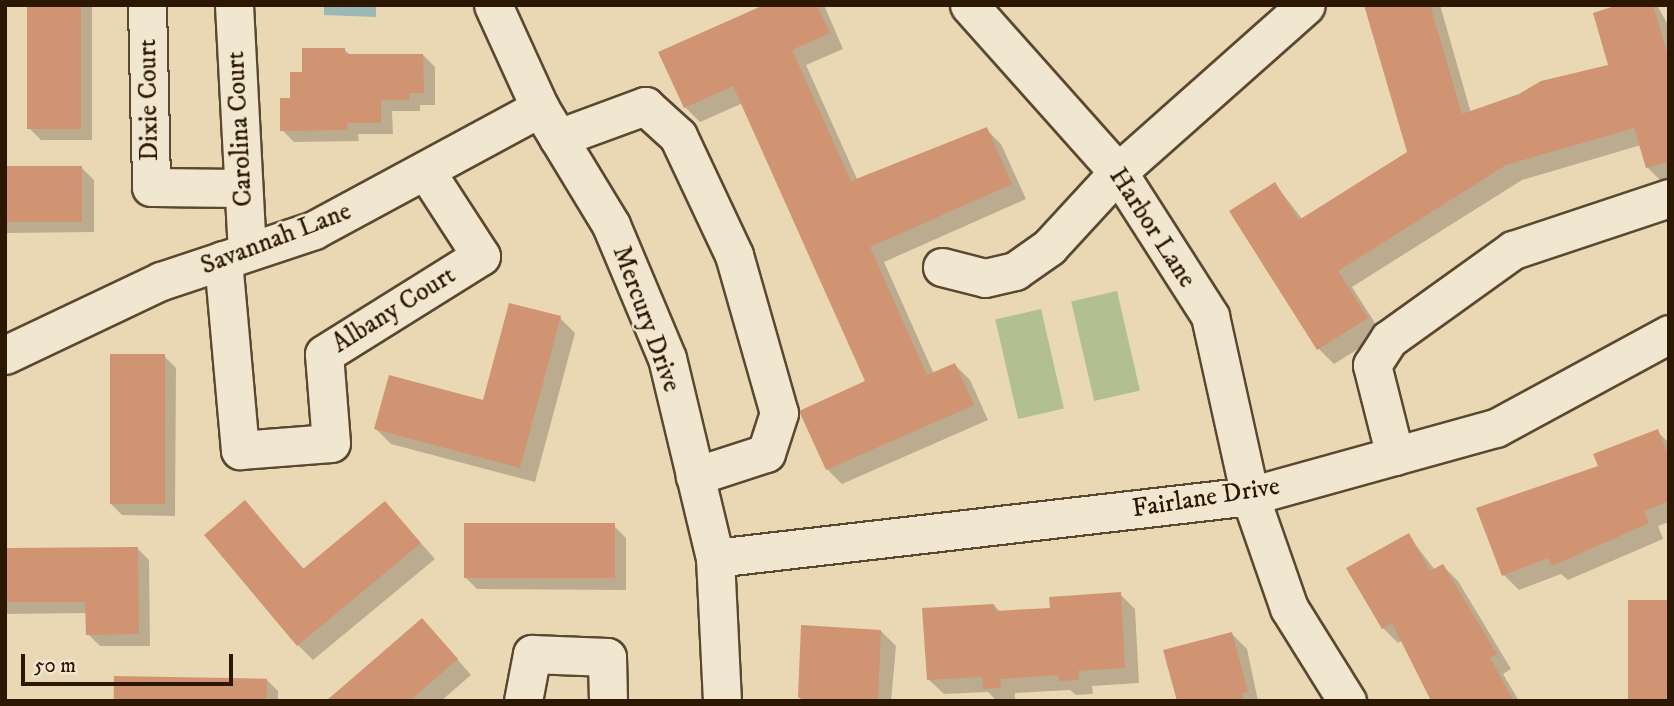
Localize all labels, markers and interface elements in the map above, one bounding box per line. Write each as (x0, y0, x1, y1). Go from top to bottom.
street label: Dixie Court (132, 39, 166, 161)
street label: Carolina Court (220, 50, 260, 208)
street label: Harbor Lane (1102, 162, 1202, 294)
street label: Savannah Lane (196, 196, 356, 282)
street label: Mercury Drive (605, 242, 687, 396)
street label: Albany Court (327, 260, 461, 360)
street label: Fairlane Drive (1130, 471, 1282, 525)
scale bar (24, 640, 236, 684)
text: 50 m (34, 653, 76, 679)

